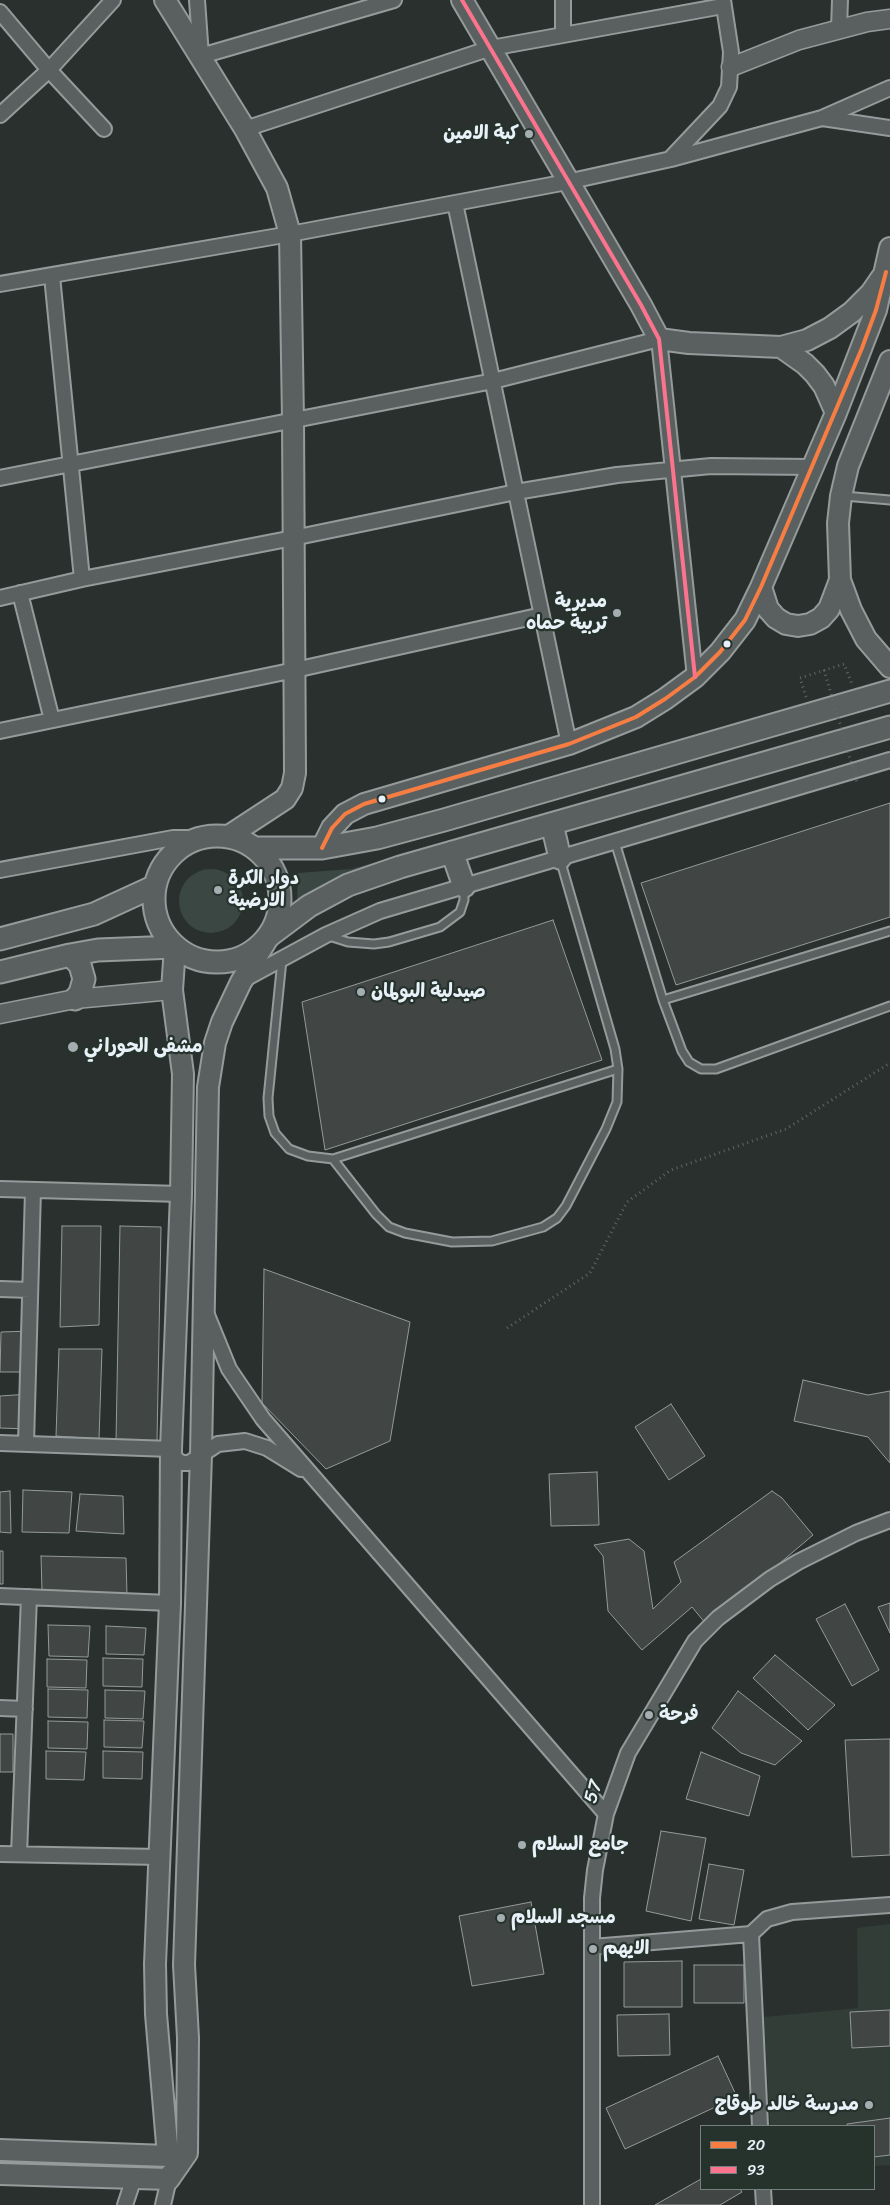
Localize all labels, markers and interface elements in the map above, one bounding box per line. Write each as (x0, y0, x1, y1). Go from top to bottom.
place label: كبة الامين (443, 123, 519, 145)
marker: كبة الامين (523, 128, 535, 140)
place label: مديرية تربية حماه (526, 591, 607, 635)
marker: مديرية تربية حماه (611, 607, 623, 619)
unlabelled marker (722, 639, 732, 649)
unlabelled marker (377, 794, 387, 804)
place label: دوار الكرة الارضية (228, 868, 299, 912)
marker: دوار الكرة الارضية (212, 884, 224, 896)
place label: صيدلية البولمان (371, 981, 486, 1003)
marker: صيدلية البولمان (355, 986, 367, 998)
place label: مشفى الحوراني (84, 1036, 203, 1058)
marker: مشفى الحوراني (66, 1040, 80, 1054)
place label: فرحة (659, 1704, 699, 1726)
marker: فرحة (643, 1709, 655, 1721)
street label: 57 (580, 1778, 608, 1806)
place label: جامع السلام (532, 1834, 629, 1856)
marker: جامع السلام (516, 1839, 528, 1851)
place label: مسجد السلام (511, 1907, 616, 1929)
marker: مسجد السلام (495, 1912, 507, 1924)
place label: الايهم (603, 1938, 649, 1960)
marker: الايهم (587, 1943, 599, 1955)
place label: مدرسة خالد طوقاج (715, 2094, 859, 2116)
marker: مدرسة خالد طوقاج (863, 2099, 875, 2111)
legend (700, 2125, 875, 2190)
text: 20 (747, 2132, 765, 2158)
text: 93 (747, 2157, 764, 2183)

